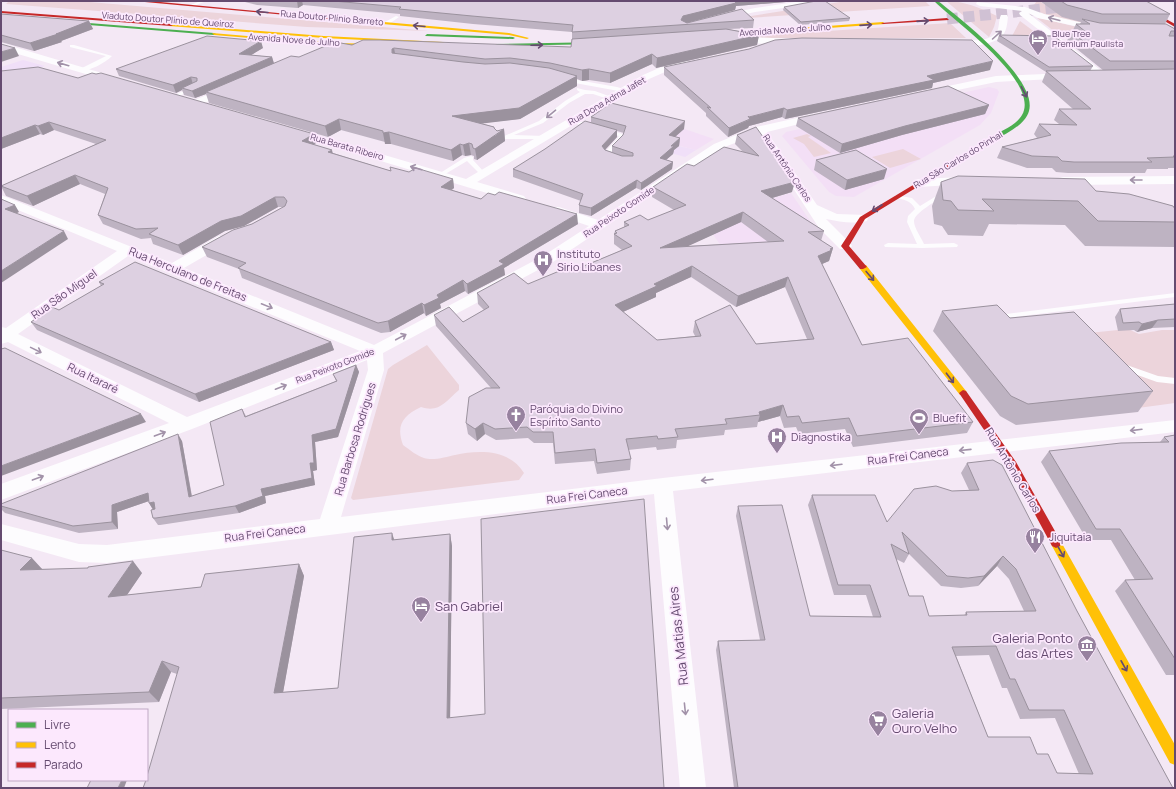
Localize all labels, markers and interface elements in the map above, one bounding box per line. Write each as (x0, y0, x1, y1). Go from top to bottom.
street label: Rua Doutor Plínio Barreto (280, 7, 384, 28)
street label: Viaduto Doutor Plínio de Queiroz (101, 8, 235, 31)
one-way arrow (255, 8, 268, 15)
one-way arrow (1048, 15, 1061, 23)
one-way arrow (916, 18, 929, 25)
street label: Avenida Nove de Julho (739, 20, 831, 39)
one-way arrow (859, 21, 872, 28)
one-way arrow (413, 23, 426, 30)
place label: Blue Tree Premium Paulista (1052, 27, 1123, 50)
hotel icon: Blue Tree Premium Paulista (1027, 28, 1049, 56)
street label: Avenida Nove de Julho (248, 30, 340, 49)
one-way arrow (992, 31, 1002, 40)
one-way arrow (530, 41, 543, 49)
one-way arrow (56, 60, 69, 67)
street label: Rua Dona Adma Jafet (565, 73, 648, 128)
one-way arrow (1020, 86, 1028, 98)
one-way arrow (546, 109, 557, 118)
street label: Rua São Carlos do Pinhal (911, 128, 1005, 191)
street label: Rua Barata Ribeiro (309, 130, 385, 163)
street label: Rua Antônio Carlos (760, 131, 815, 204)
one-way arrow (410, 164, 423, 171)
one-way arrow (1130, 176, 1143, 184)
street label: Rua Peixoto Gomide (581, 183, 657, 240)
one-way arrow (871, 205, 883, 213)
street label: Rua Herculano de Freitas (127, 243, 250, 304)
place label: Instituto Sirio Libanes (557, 246, 621, 274)
hospital icon: Instituto Sirio Libanes (532, 249, 554, 277)
street label: Rua São Miguel (28, 265, 100, 322)
one-way arrow (865, 271, 874, 281)
one-way arrow (261, 303, 273, 310)
one-way arrow (395, 333, 407, 340)
street label: Rua Peixoto Gomide (294, 345, 376, 386)
one-way arrow (30, 347, 42, 354)
street label: Rua Itararé (65, 359, 122, 397)
one-way arrow (946, 373, 955, 384)
street label: Rua Barbosa Rodrigues (330, 380, 379, 497)
one-way arrow (275, 383, 287, 391)
place label: Paróquia do Divino Espírito Santo (530, 401, 624, 429)
church icon: Paróquia do Divino Espírito Santo (505, 404, 527, 432)
sports icon: Bluefit (908, 407, 930, 435)
place label: Bluefit (933, 410, 966, 425)
street label: Rua Antônio Carlos (982, 425, 1045, 515)
hospital icon: Diagnostika (766, 426, 788, 454)
one-way arrow (1130, 427, 1143, 434)
one-way arrow (153, 429, 165, 437)
place label: Diagnostika (791, 429, 851, 444)
street label: Rua Frei Caneca (867, 443, 949, 468)
one-way arrow (959, 446, 972, 453)
one-way arrow (830, 461, 843, 468)
one-way arrow (31, 474, 43, 482)
one-way arrow (701, 476, 714, 483)
street label: Rua Frei Caneca (546, 482, 628, 507)
one-way arrow (663, 517, 671, 530)
street label: Rua Frei Caneca (224, 520, 306, 545)
restaurant icon: Jiquitaia (1024, 526, 1046, 554)
place label: Jiquitaia (1049, 529, 1091, 544)
one-way arrow (1058, 546, 1066, 558)
street label: Rua Matias Aires (664, 586, 692, 686)
hotel icon: San Gabriel (410, 595, 432, 623)
place label: San Gabriel (435, 597, 503, 615)
place label: Galeria Ponto das Artes (993, 629, 1073, 662)
museum icon: Galeria Ponto das Artes (1076, 634, 1098, 662)
one-way arrow (1121, 660, 1128, 672)
one-way arrow (681, 702, 689, 715)
place label: Galeria Ouro Velho (892, 704, 957, 737)
legend (8, 709, 148, 781)
supermarket icon: Galeria Ouro Velho (867, 709, 889, 737)
text: Livre (44, 716, 70, 733)
text: Lento (44, 736, 76, 753)
text: Parado (44, 756, 83, 773)

